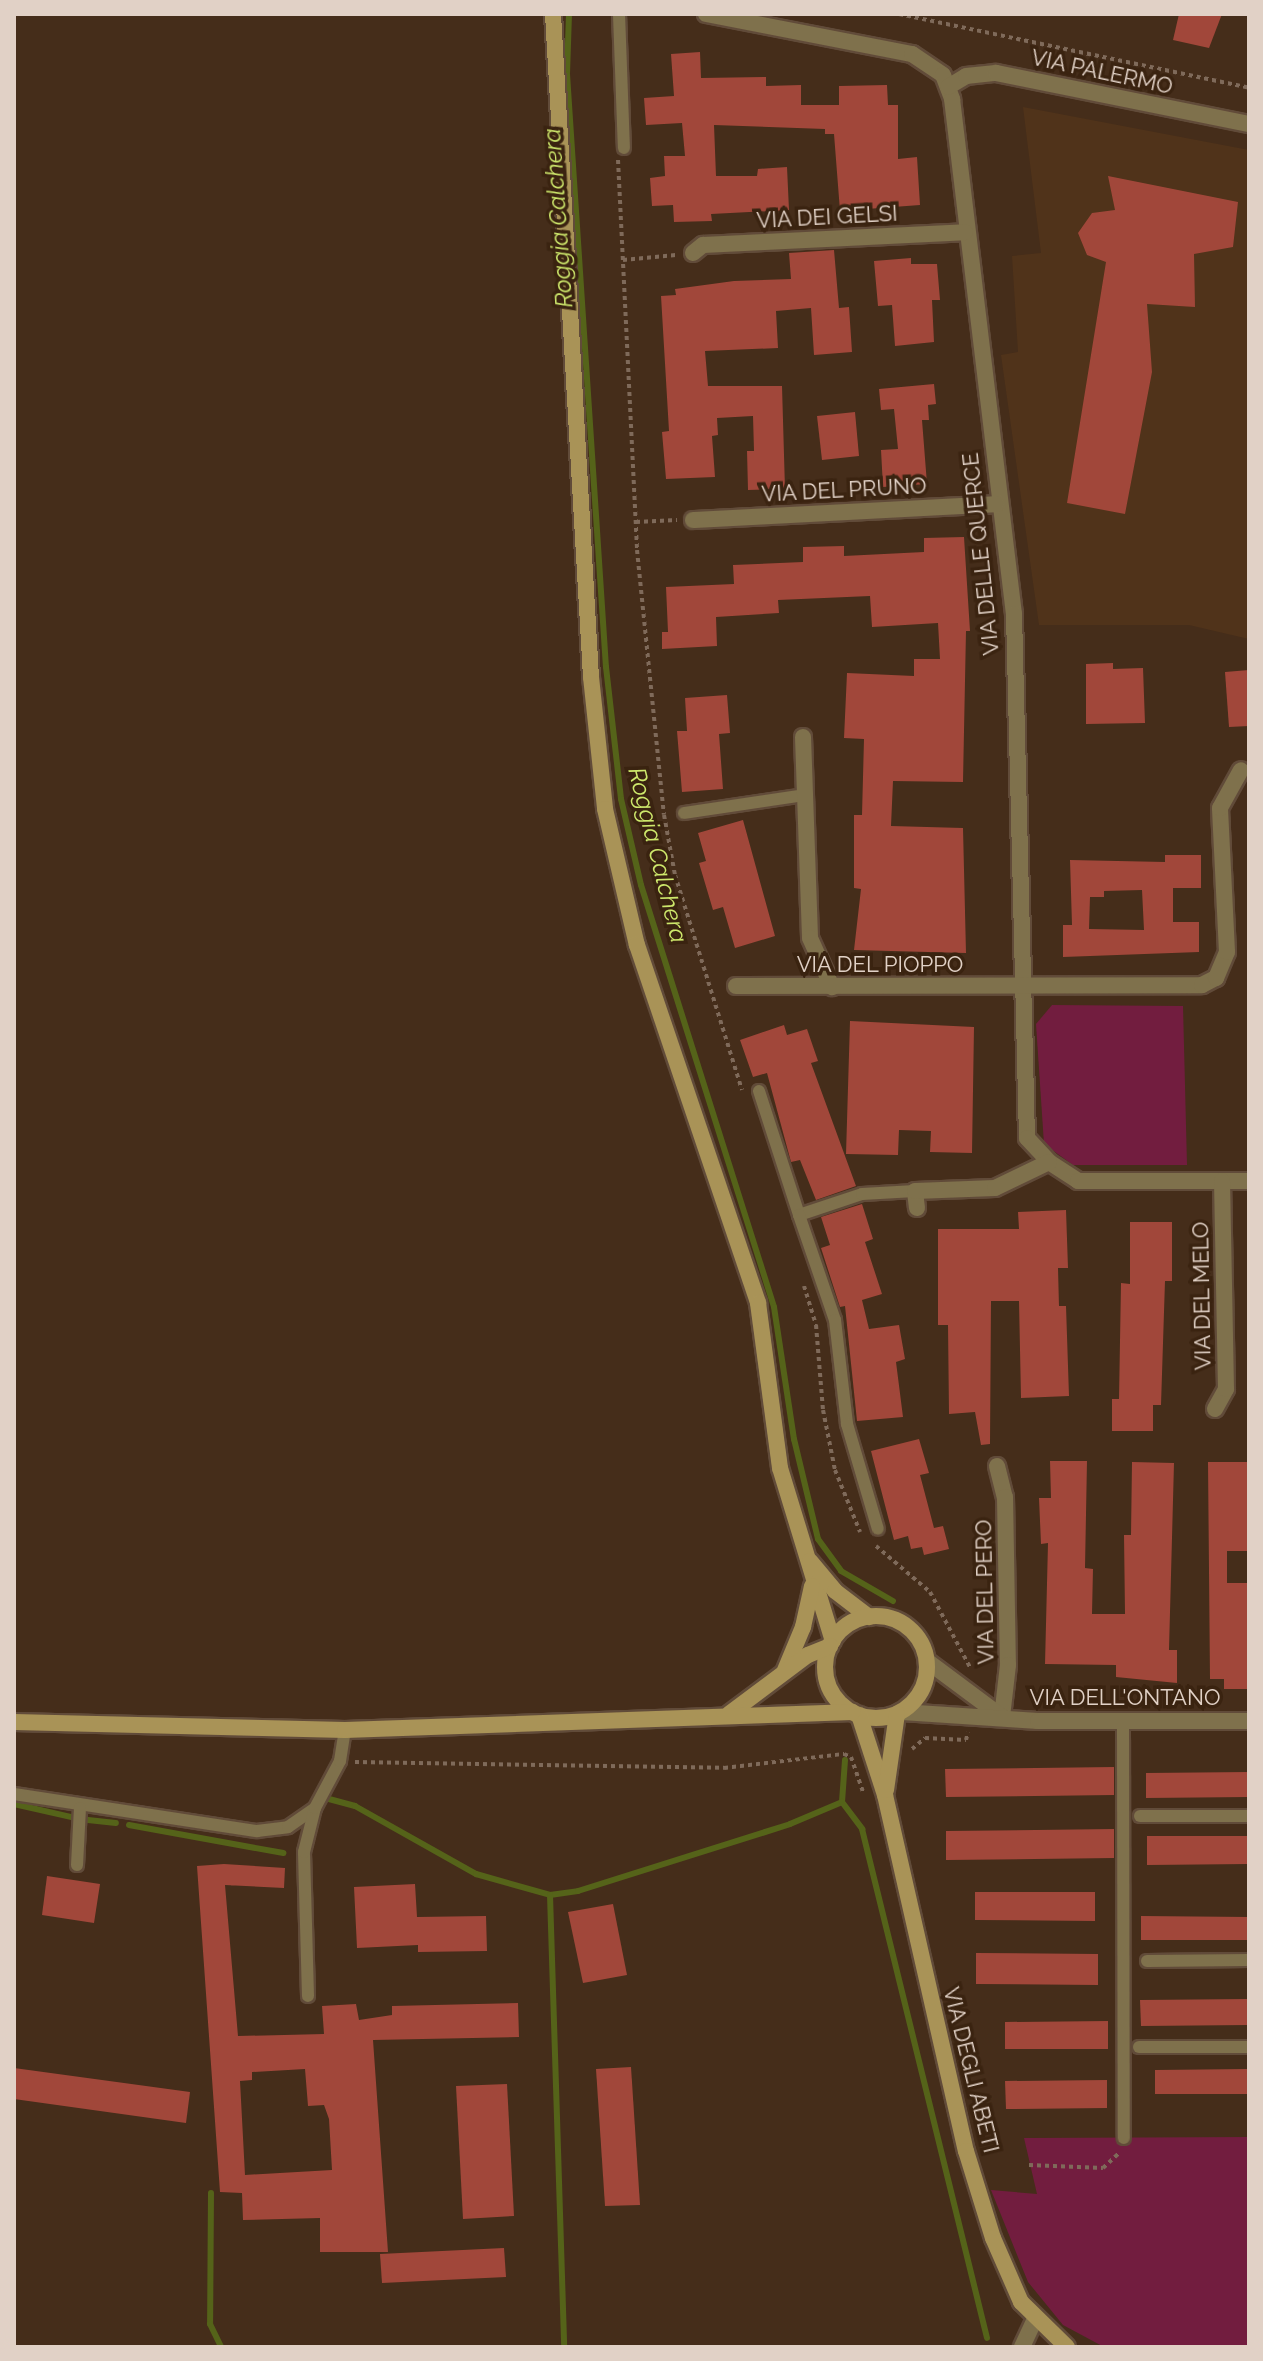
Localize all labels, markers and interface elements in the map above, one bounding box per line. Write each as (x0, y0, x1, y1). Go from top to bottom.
street label: VIA PALERMO (1028, 44, 1176, 100)
water label: Roggia Calchera (537, 127, 579, 309)
street label: VIA DEI GELSI (755, 200, 899, 234)
street label: VIA DELLE QUERCE (957, 451, 1005, 657)
street label: VIA DEL PRUNO (760, 472, 928, 508)
water label: Roggia Calchera (622, 764, 694, 946)
street label: VIA DEL PIOPPO (796, 952, 964, 978)
street label: VIA DEL MELO (1187, 1221, 1217, 1371)
street label: VIA DEL PERO (971, 1519, 999, 1665)
street label: VIA DELL'ONTANO (1029, 1685, 1221, 1711)
street label: VIA DEGLI ABETI (937, 1984, 1005, 2156)

